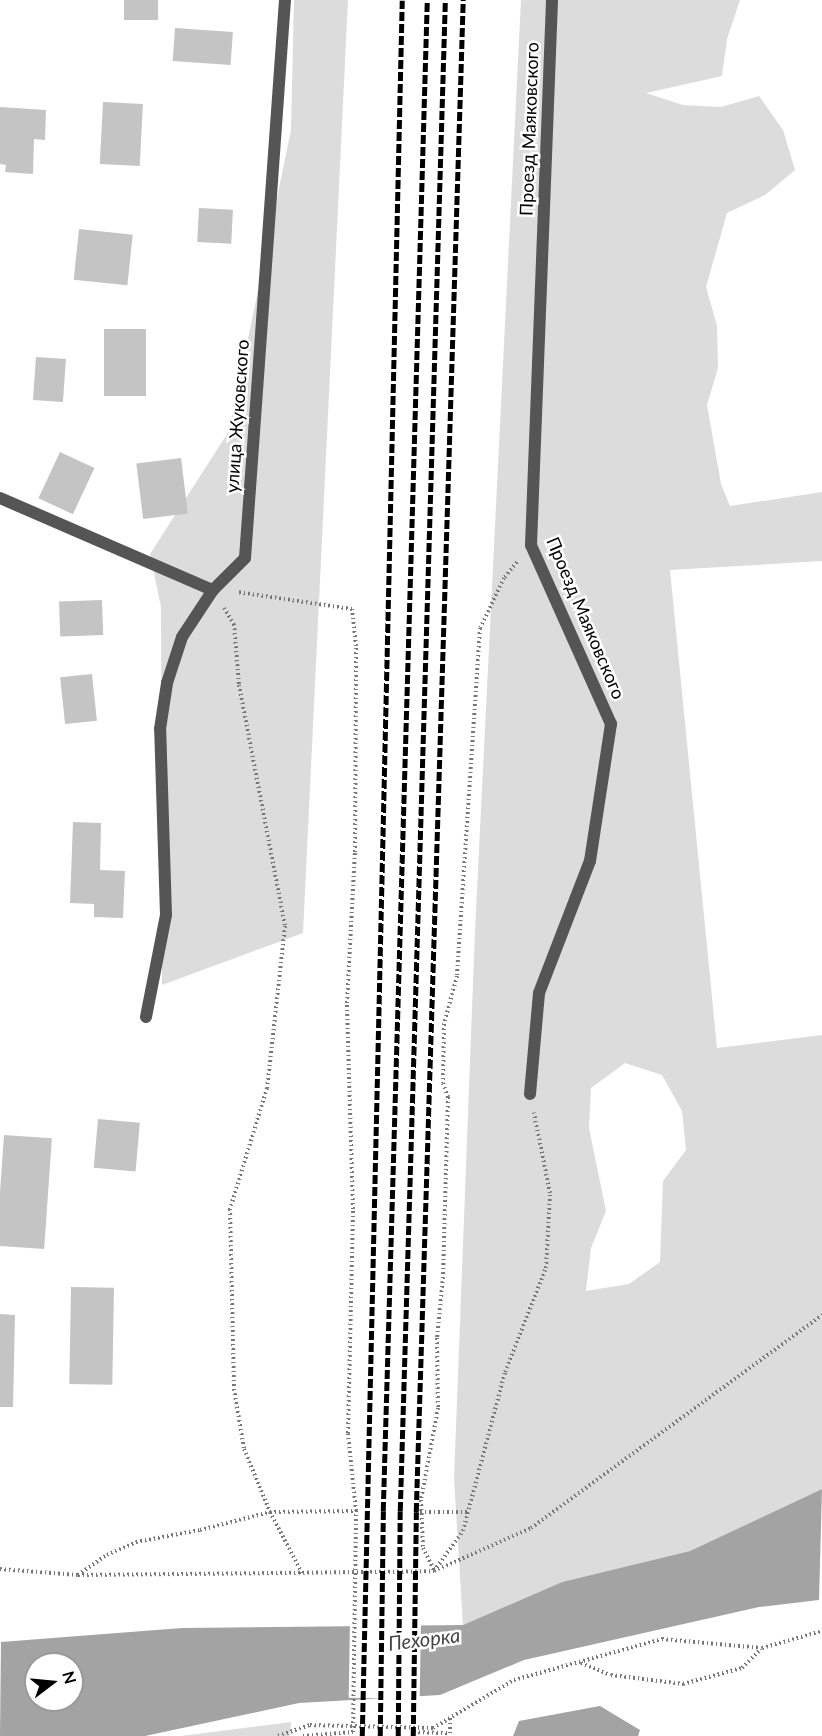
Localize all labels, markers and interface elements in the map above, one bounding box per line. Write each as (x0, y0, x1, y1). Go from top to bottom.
street label: Проезд Маяковского (515, 42, 543, 216)
street label: улица Жуковского (221, 338, 253, 494)
street label: Проезд Маяковского (542, 534, 630, 702)
water label: Пехорка (387, 1623, 461, 1655)
north arrow (24, 1652, 84, 1712)
text: N (59, 1669, 81, 1686)

